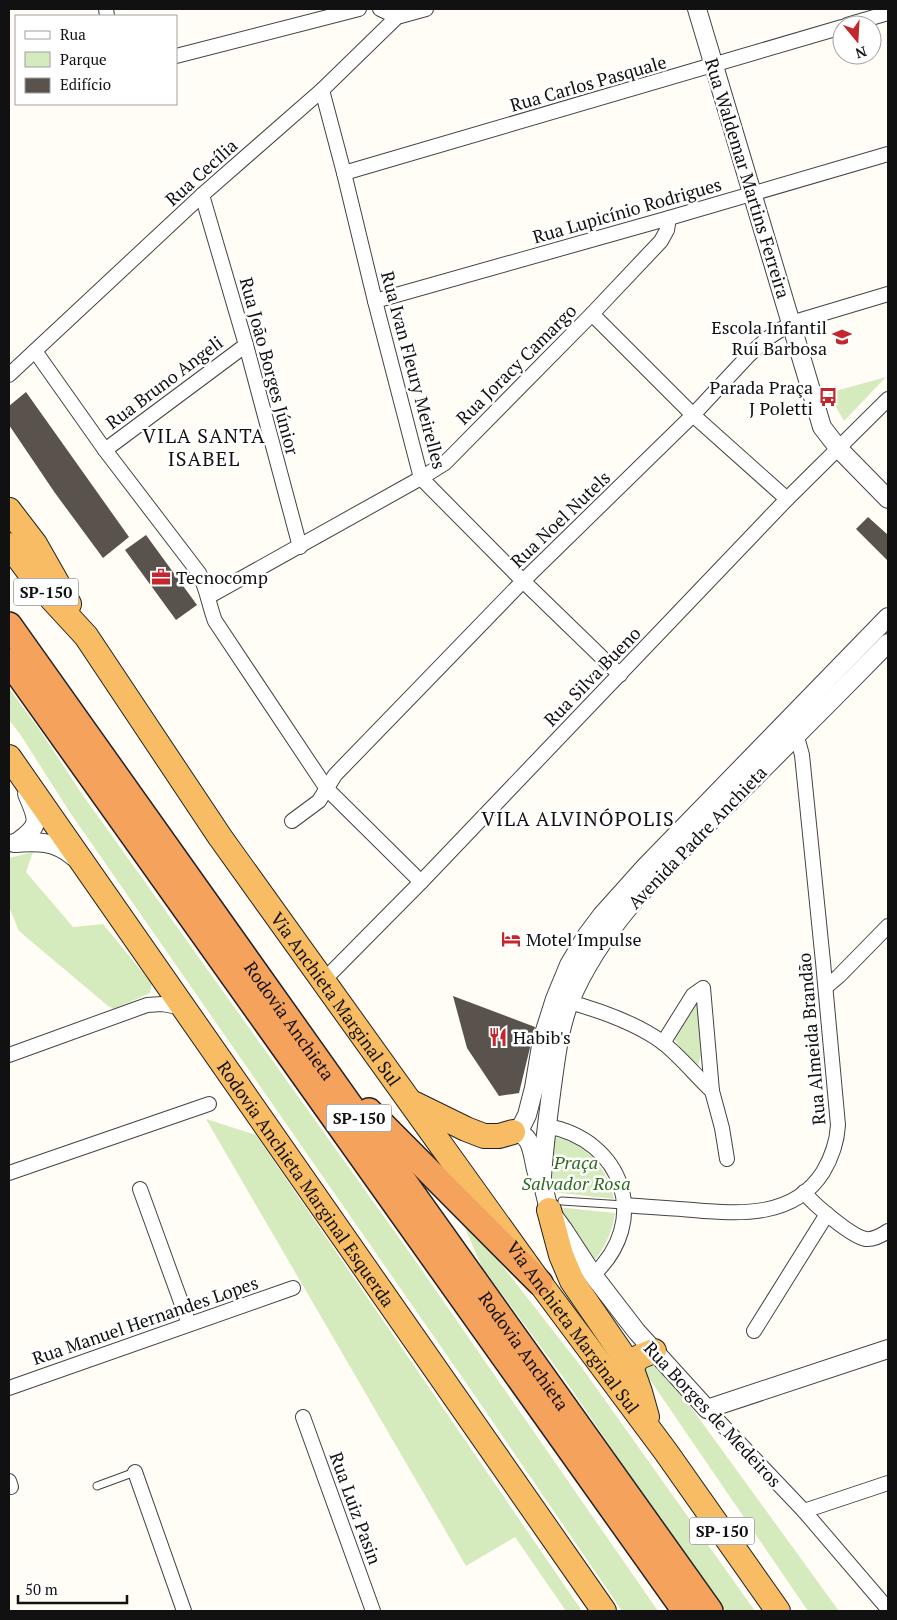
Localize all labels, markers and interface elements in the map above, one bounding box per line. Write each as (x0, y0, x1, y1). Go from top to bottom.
legend (15, 15, 178, 105)
north arrow (832, 15, 882, 65)
text: Rua (60, 24, 86, 44)
text: N (853, 42, 869, 64)
text: Parque (60, 49, 107, 69)
street label: Rua Carlos Pasquale (507, 49, 669, 117)
street label: Rua Waldemar Martins Ferreira (700, 55, 796, 301)
text: Edifício (60, 74, 111, 94)
street label: Rua Cecília (160, 133, 242, 211)
street label: Rua Lupicínio Rodrigues (530, 172, 724, 248)
street label: Rua Ivan Fleury Meirelles (376, 268, 452, 472)
street label: Rua João Borges Júnior (235, 275, 305, 457)
street label: Rua Joracy Camargo (451, 299, 581, 429)
place label: Escola Infantil Rui Barbosa (711, 315, 827, 360)
school or university icon: Escola Infantil Rui Barbosa (831, 326, 853, 348)
street label: Rua Bruno Angeli (101, 330, 227, 434)
place label: Parada Praça J Poletti (710, 375, 813, 420)
bus stop icon: Parada Praça J Poletti (817, 386, 839, 408)
district label: VILA SANTA ISABEL (142, 422, 266, 472)
street label: Rua Noel Nutels (505, 465, 615, 573)
place label: Tecnocomp (176, 565, 268, 589)
office icon: Tecnocomp (150, 566, 172, 588)
road number: SP-150 (13, 578, 78, 606)
street label: Rua Silva Bueno (538, 621, 646, 731)
street label: Avenida Padre Anchieta (622, 760, 772, 914)
district label: VILA ALVINÓPOLIS (481, 805, 675, 832)
street label: Via Anchieta Marginal Sul (265, 907, 407, 1091)
place label: Motel Impulse (526, 927, 642, 951)
hotel icon: Motel Impulse (500, 928, 522, 950)
street label: Rua Almeida Brandão (792, 952, 830, 1126)
street label: Rodovia Anchieta (239, 956, 340, 1085)
place label: Habib's (513, 1025, 571, 1049)
restaurant icon: Habib's (487, 1026, 509, 1048)
street label: Rodovia Anchieta Marginal Esquerda (212, 1056, 400, 1311)
road number: SP-150 (326, 1104, 392, 1132)
park label: Praça Salvador Rosa (521, 1150, 631, 1195)
street label: Via Anchieta Marginal Sul (501, 1236, 645, 1418)
street label: Rua Manuel Hernandes Lopes (29, 1270, 261, 1370)
street label: Rodovia Anchieta (474, 1286, 575, 1415)
street label: Rua Borges de Medeiros (639, 1336, 787, 1492)
street label: Rua Luiz Pasin (325, 1449, 388, 1568)
road number: SP-150 (690, 1518, 754, 1544)
scale bar (18, 1572, 126, 1604)
text: 50 m (25, 1579, 58, 1599)

